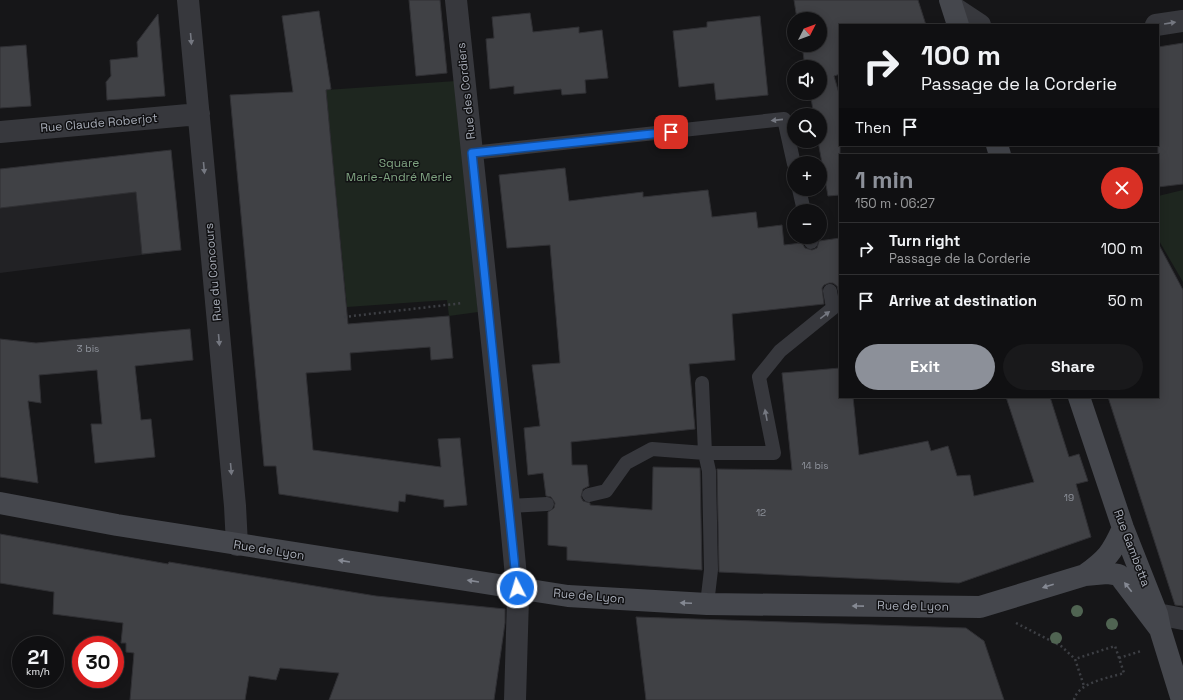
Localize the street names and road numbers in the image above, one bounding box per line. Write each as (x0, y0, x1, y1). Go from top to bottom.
street label: Rue des Cordiers (453, 42, 479, 140)
street label: Rue Claude Roberjot (40, 110, 158, 136)
street label: Rue du Concours (201, 222, 225, 322)
street label: Rue Gambetta (1110, 507, 1154, 589)
street label: Rue de Lyon (232, 536, 306, 564)
street label: Rue de Lyon (553, 585, 625, 607)
street label: Rue de Lyon (877, 597, 949, 615)

